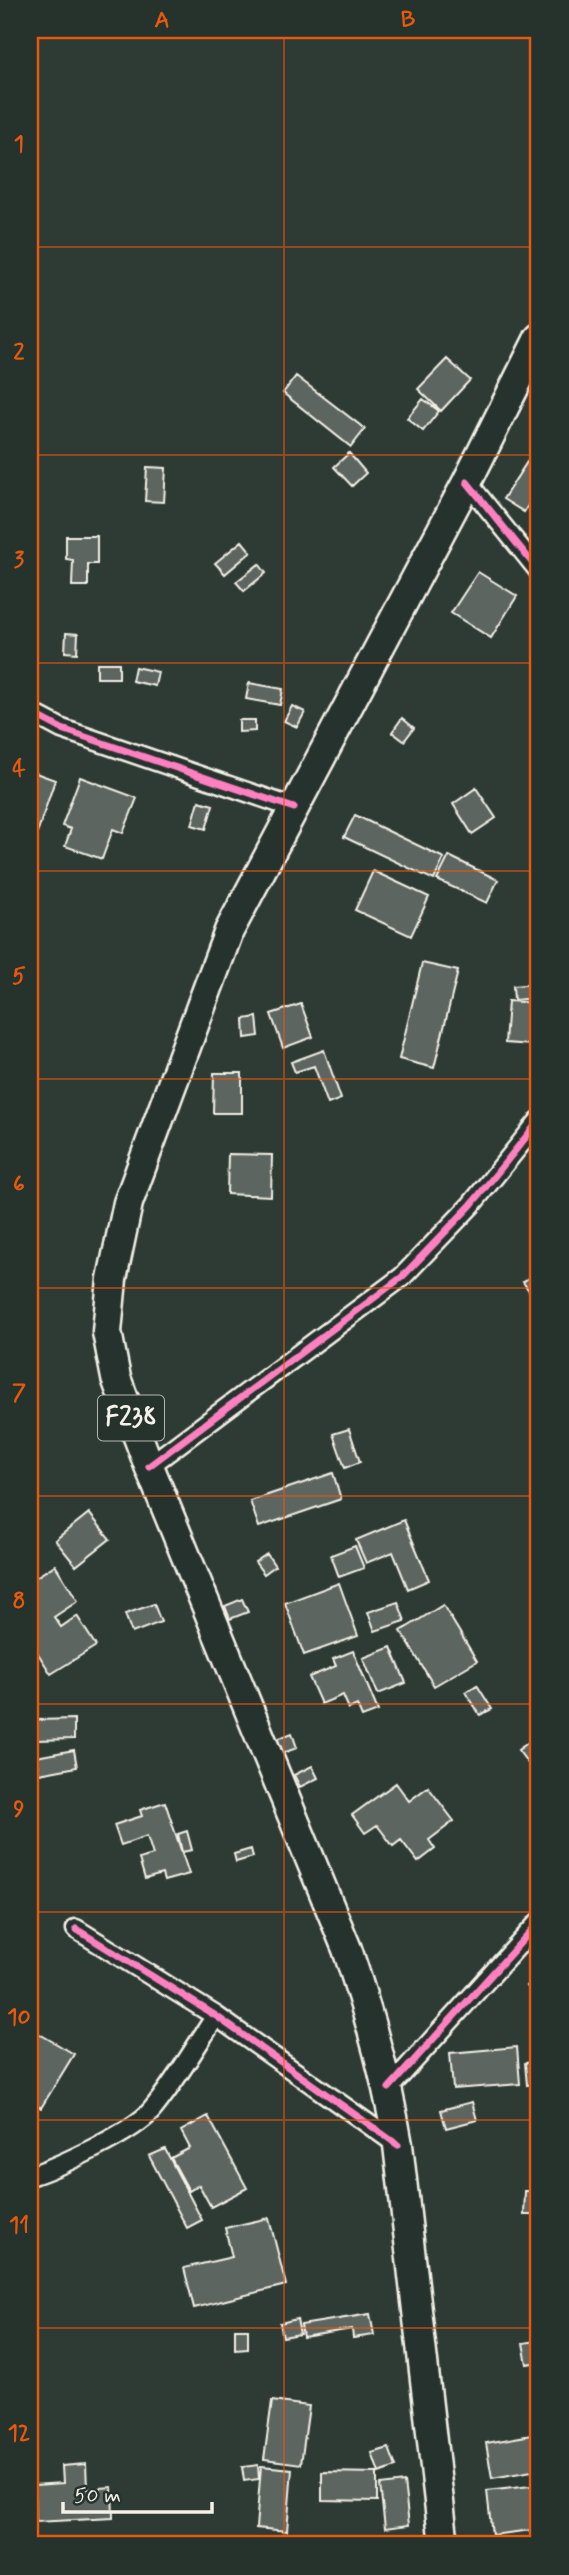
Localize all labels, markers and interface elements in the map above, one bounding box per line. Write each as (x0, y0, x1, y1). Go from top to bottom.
text: A (154, 6, 170, 36)
text: B (401, 6, 416, 36)
text: 1 (14, 130, 24, 160)
text: 2 (13, 338, 25, 368)
text: 3 (14, 546, 25, 576)
text: 4 (12, 754, 26, 784)
text: 5 (12, 962, 26, 992)
text: 6 (13, 1170, 25, 1200)
text: 7 (12, 1379, 26, 1409)
road number: F238 (98, 1396, 164, 1441)
text: 8 (13, 1587, 25, 1617)
text: 9 (13, 1795, 25, 1825)
text: 10 (7, 2003, 31, 2033)
text: 11 (9, 2211, 29, 2241)
text: 12 (8, 2419, 30, 2449)
scale bar (63, 2470, 212, 2514)
text: 50 m (74, 2482, 121, 2510)

